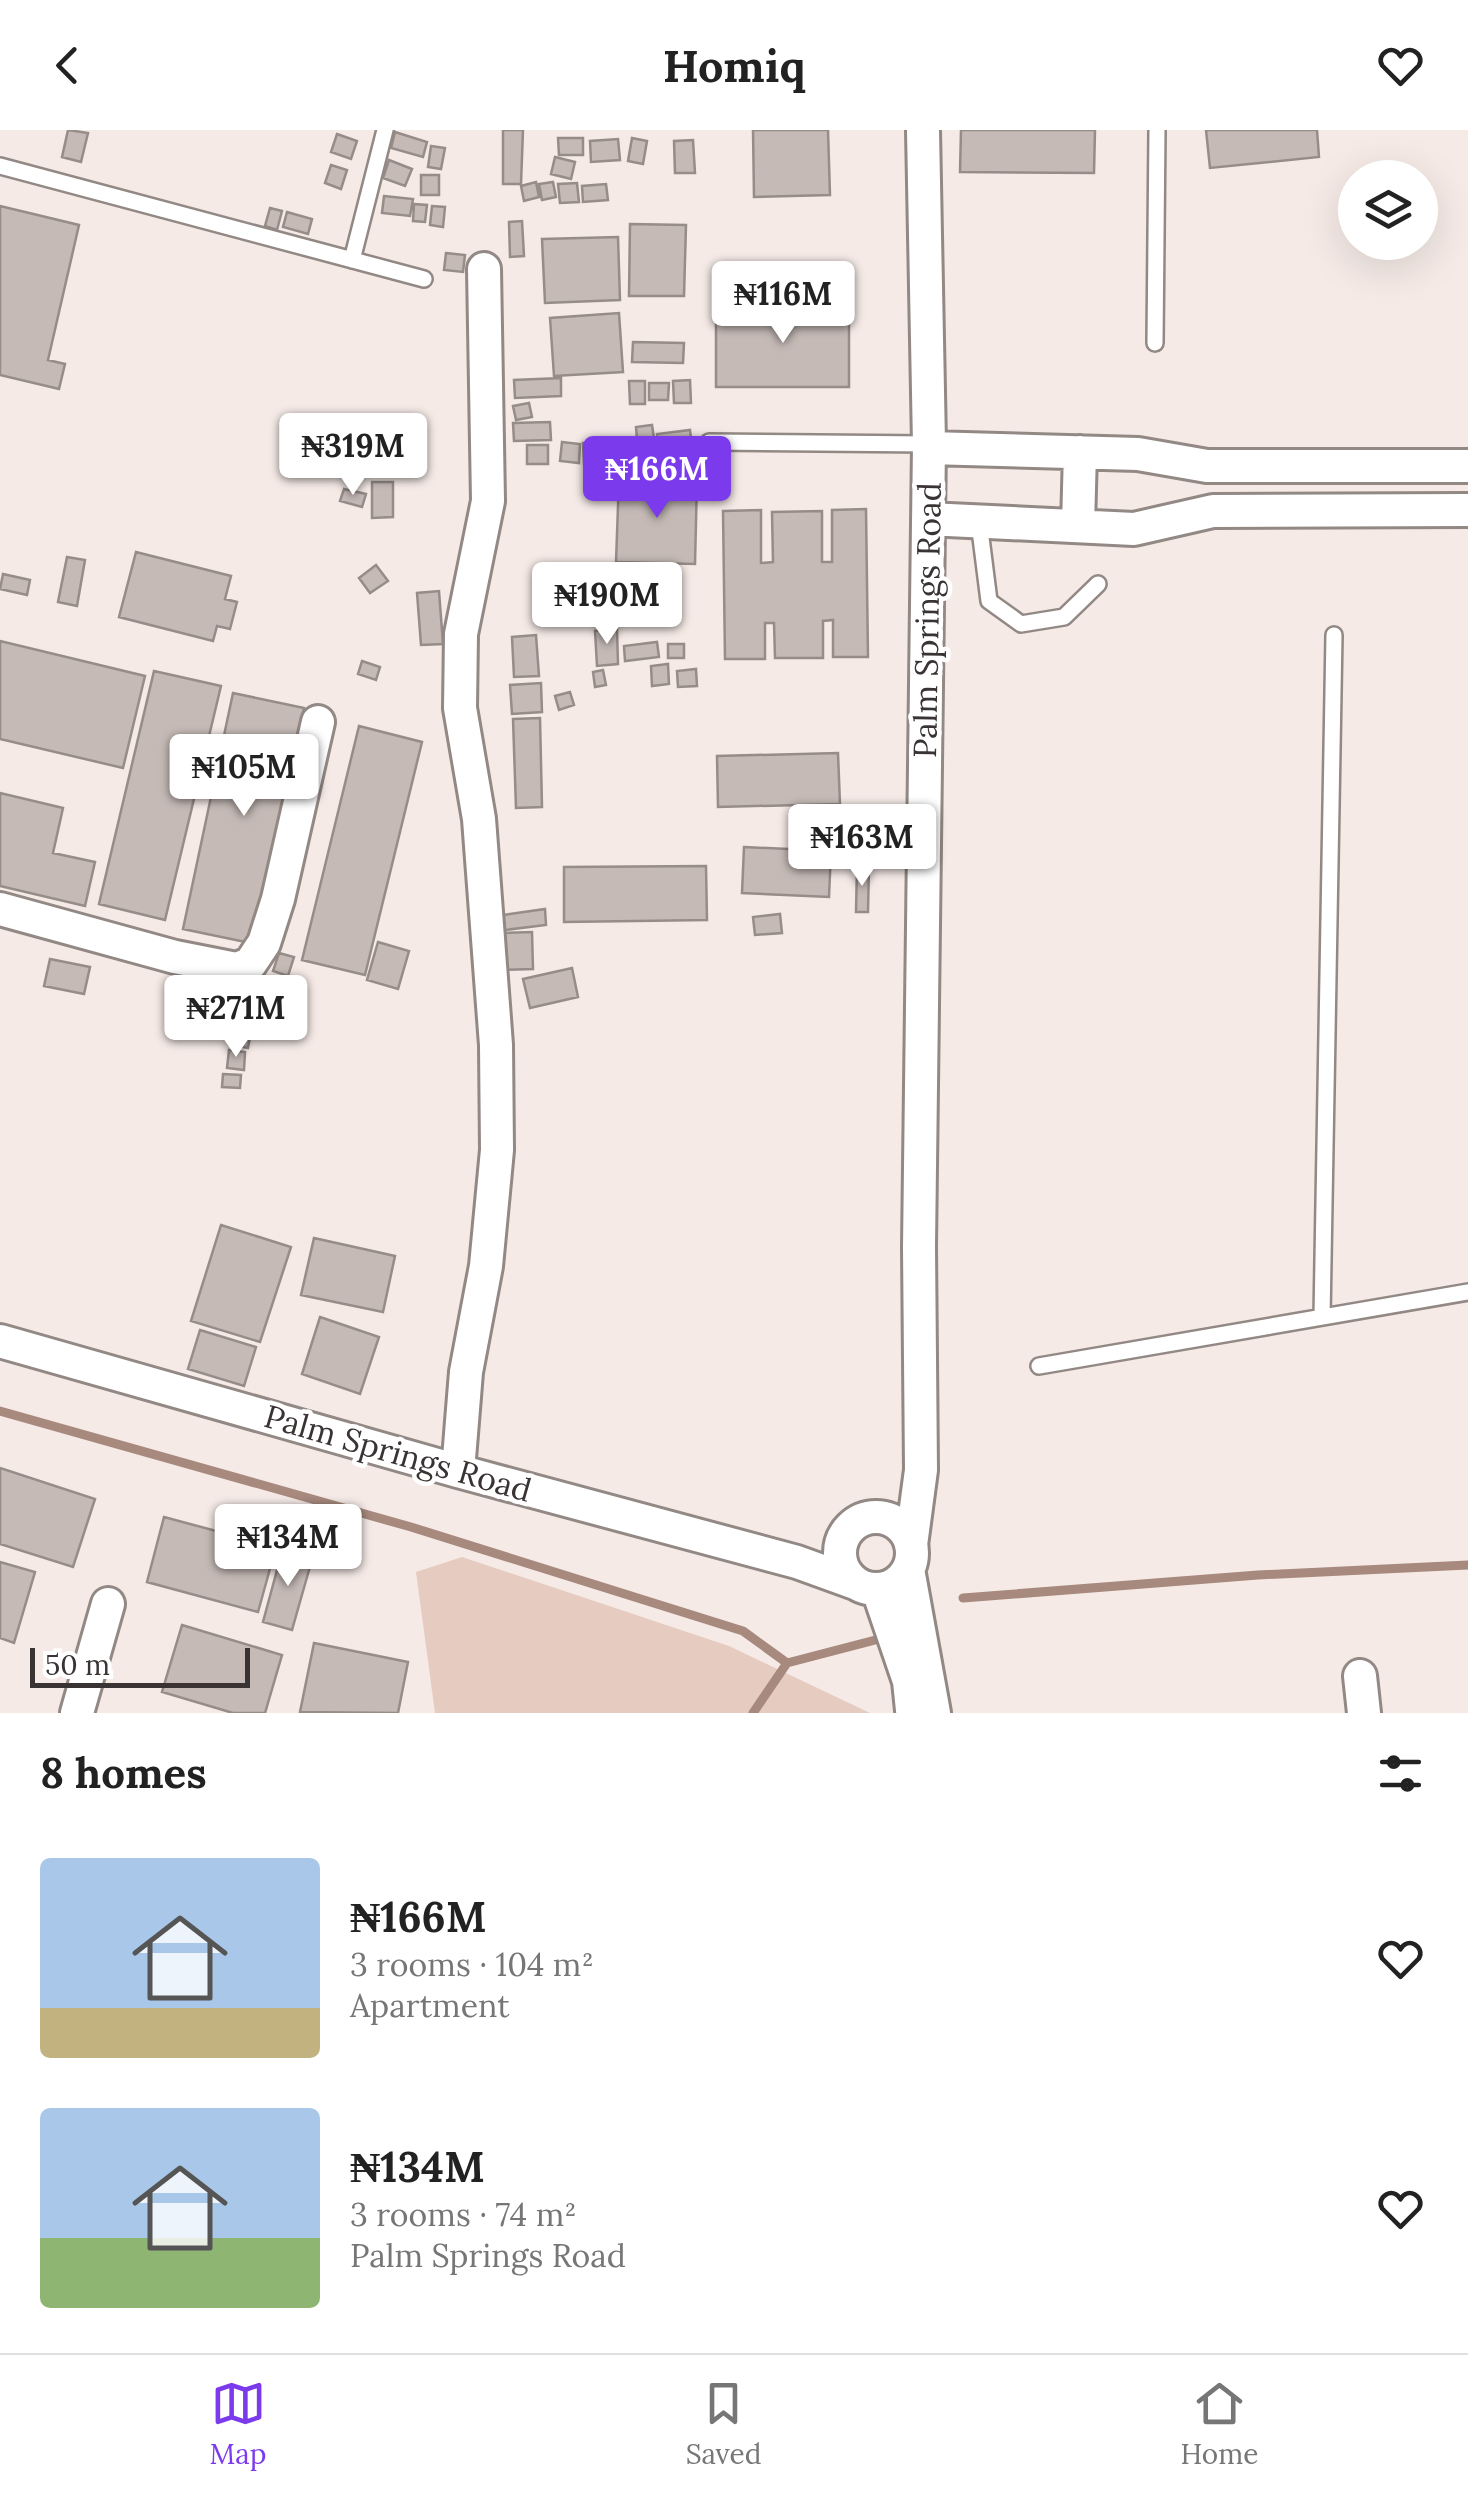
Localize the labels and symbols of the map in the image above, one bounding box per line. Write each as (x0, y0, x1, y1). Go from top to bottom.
pin: ₦116M (713, 261, 853, 346)
pin: ₦319M (283, 413, 423, 498)
pin: ₦166M (587, 436, 727, 521)
street label: Palm Springs Road (904, 482, 950, 758)
pin: ₦190M (537, 562, 677, 647)
pin: ₦105M (174, 734, 314, 819)
pin: ₦163M (792, 804, 932, 889)
pin: ₦271M (166, 975, 306, 1060)
street label: Palm Springs Road (260, 1395, 536, 1511)
pin: ₦134M (218, 1504, 358, 1589)
scale bar (30, 1643, 250, 1688)

